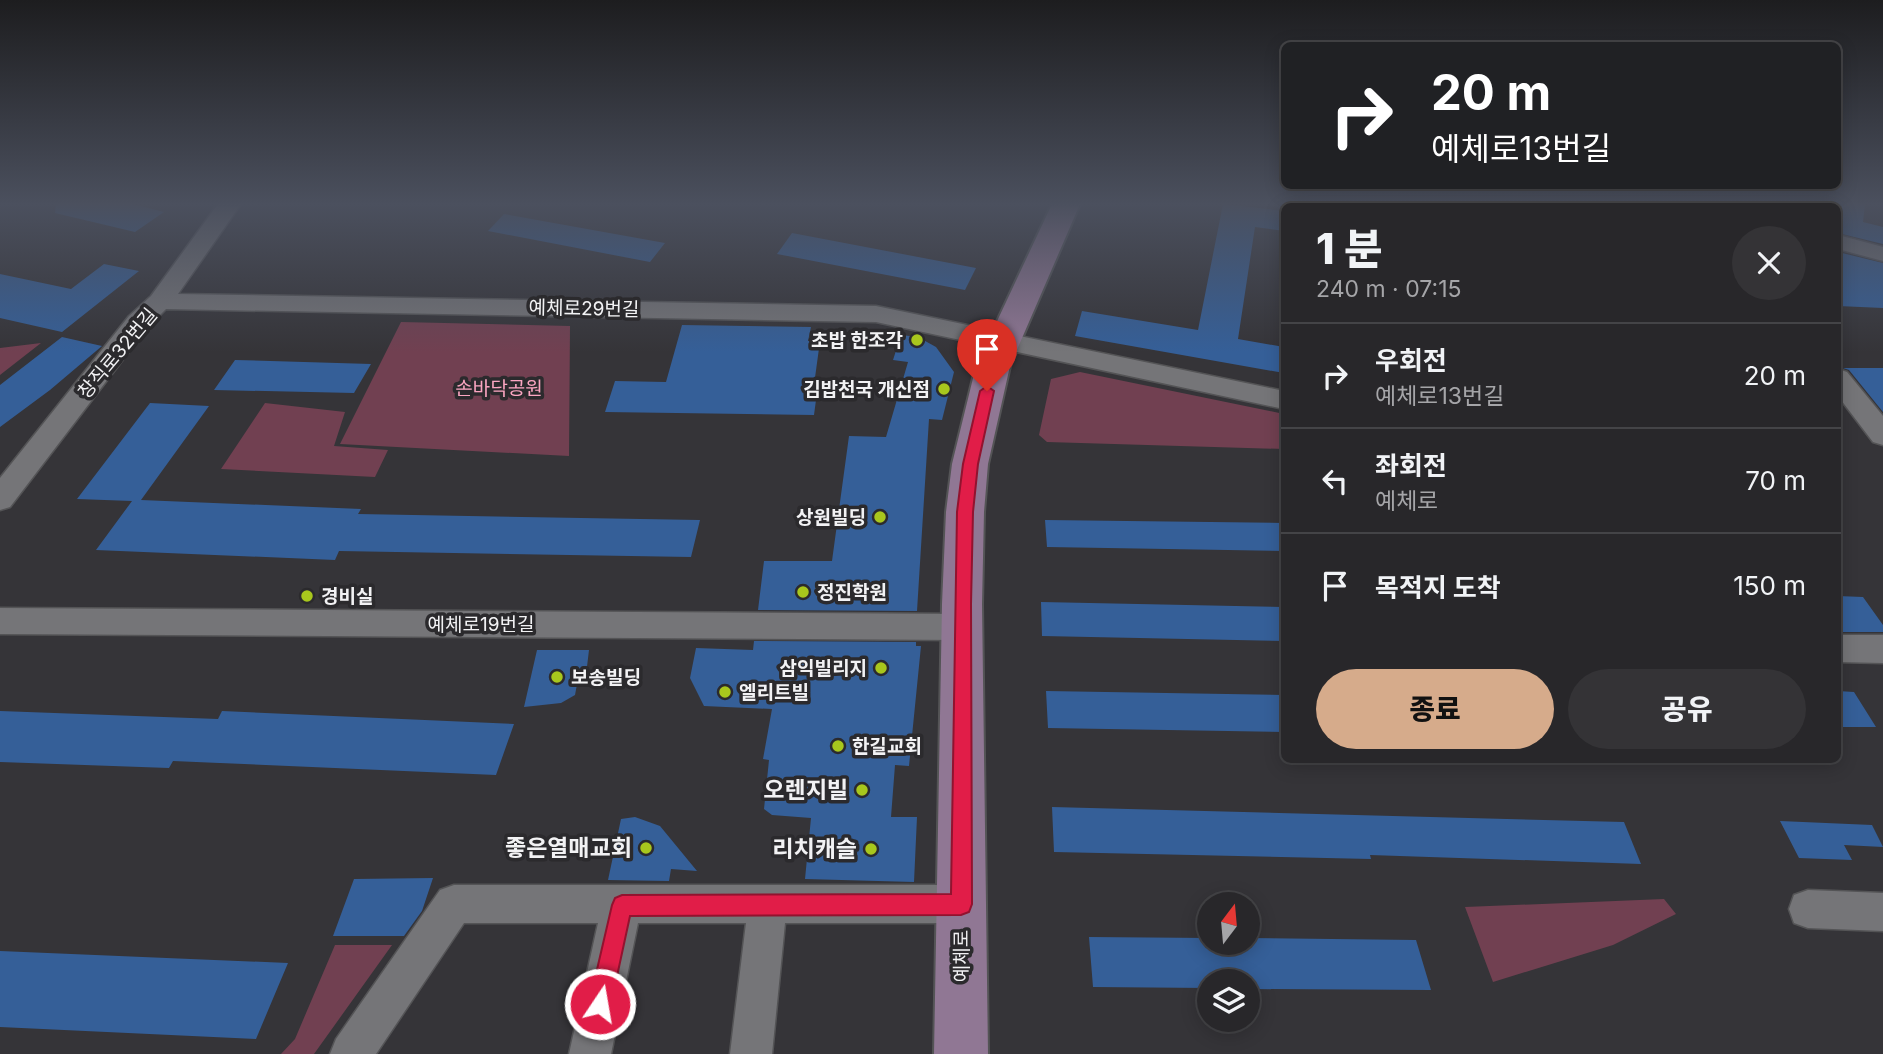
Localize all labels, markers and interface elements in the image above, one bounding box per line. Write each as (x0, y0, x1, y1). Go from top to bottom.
text: 20 m (1431, 63, 1551, 122)
icon: right (1316, 70, 1407, 161)
text: 예체로13번길 (1431, 129, 1611, 168)
text: 1 분 (1316, 223, 1382, 274)
button: close (1732, 226, 1806, 300)
text: 240 m · 07:15 (1316, 275, 1461, 303)
street label: 예체로29번길 (528, 296, 640, 321)
street label: 창직로32번길 (73, 304, 162, 403)
pin (957, 319, 1017, 391)
place label: 초밥 한조각 (811, 329, 903, 352)
icon: arrive (968, 330, 1006, 368)
marker: 초밥 한조각 (909, 332, 925, 348)
text: 우회전 (1375, 345, 1447, 376)
icon: right (1316, 357, 1354, 395)
text: 20 m (1744, 360, 1806, 391)
park label: 손바닥공원 (455, 377, 543, 400)
place label: 김밥천국 개신점 (803, 378, 930, 401)
marker: 김밥천국 개신점 (936, 381, 952, 397)
text: 예체로13번길 (1375, 382, 1504, 410)
text: 좌회전 (1375, 450, 1447, 481)
icon: left (1316, 462, 1354, 500)
text: 70 m (1745, 465, 1806, 496)
text: 예체로 (1375, 487, 1438, 515)
place label: 상원빌딩 (796, 506, 866, 529)
marker: 상원빌딩 (872, 509, 888, 525)
icon: arrive (1316, 567, 1354, 605)
text: 150 m (1733, 570, 1806, 601)
text: 목적지 도착 (1375, 572, 1501, 603)
place label: 정진학원 (817, 581, 887, 604)
marker: 정진학원 (795, 584, 811, 600)
place label: 경비실 (321, 585, 373, 608)
marker: 경비실 (299, 588, 315, 604)
street label: 예체로19번길 (428, 613, 534, 636)
place label: 삼익빌리지 (780, 657, 867, 680)
marker: 삼익빌리지 (873, 660, 889, 676)
place label: 보송빌딩 (571, 666, 641, 689)
marker: 보송빌딩 (549, 669, 565, 685)
button: 종료 (1316, 669, 1554, 749)
button: 공유 (1568, 669, 1806, 749)
place label: 엘리트빌 (739, 681, 809, 704)
marker: 엘리트빌 (717, 684, 733, 700)
place label: 한길교회 (852, 735, 922, 758)
marker: 한길교회 (830, 738, 846, 754)
place label: 오렌지빌 (763, 776, 848, 804)
marker: 오렌지빌 (854, 782, 870, 798)
place label: 좋은열매교회 (505, 834, 632, 862)
place label: 리치캐슬 (772, 835, 857, 863)
marker: 좋은열매교회 (638, 840, 654, 856)
marker: 리치캐슬 (863, 841, 879, 857)
north arrow (1197, 892, 1260, 956)
map controls (1197, 892, 1260, 1032)
street label: 예체로 (950, 930, 973, 982)
position arrow (563, 967, 637, 1041)
button: layers (1197, 969, 1260, 1032)

